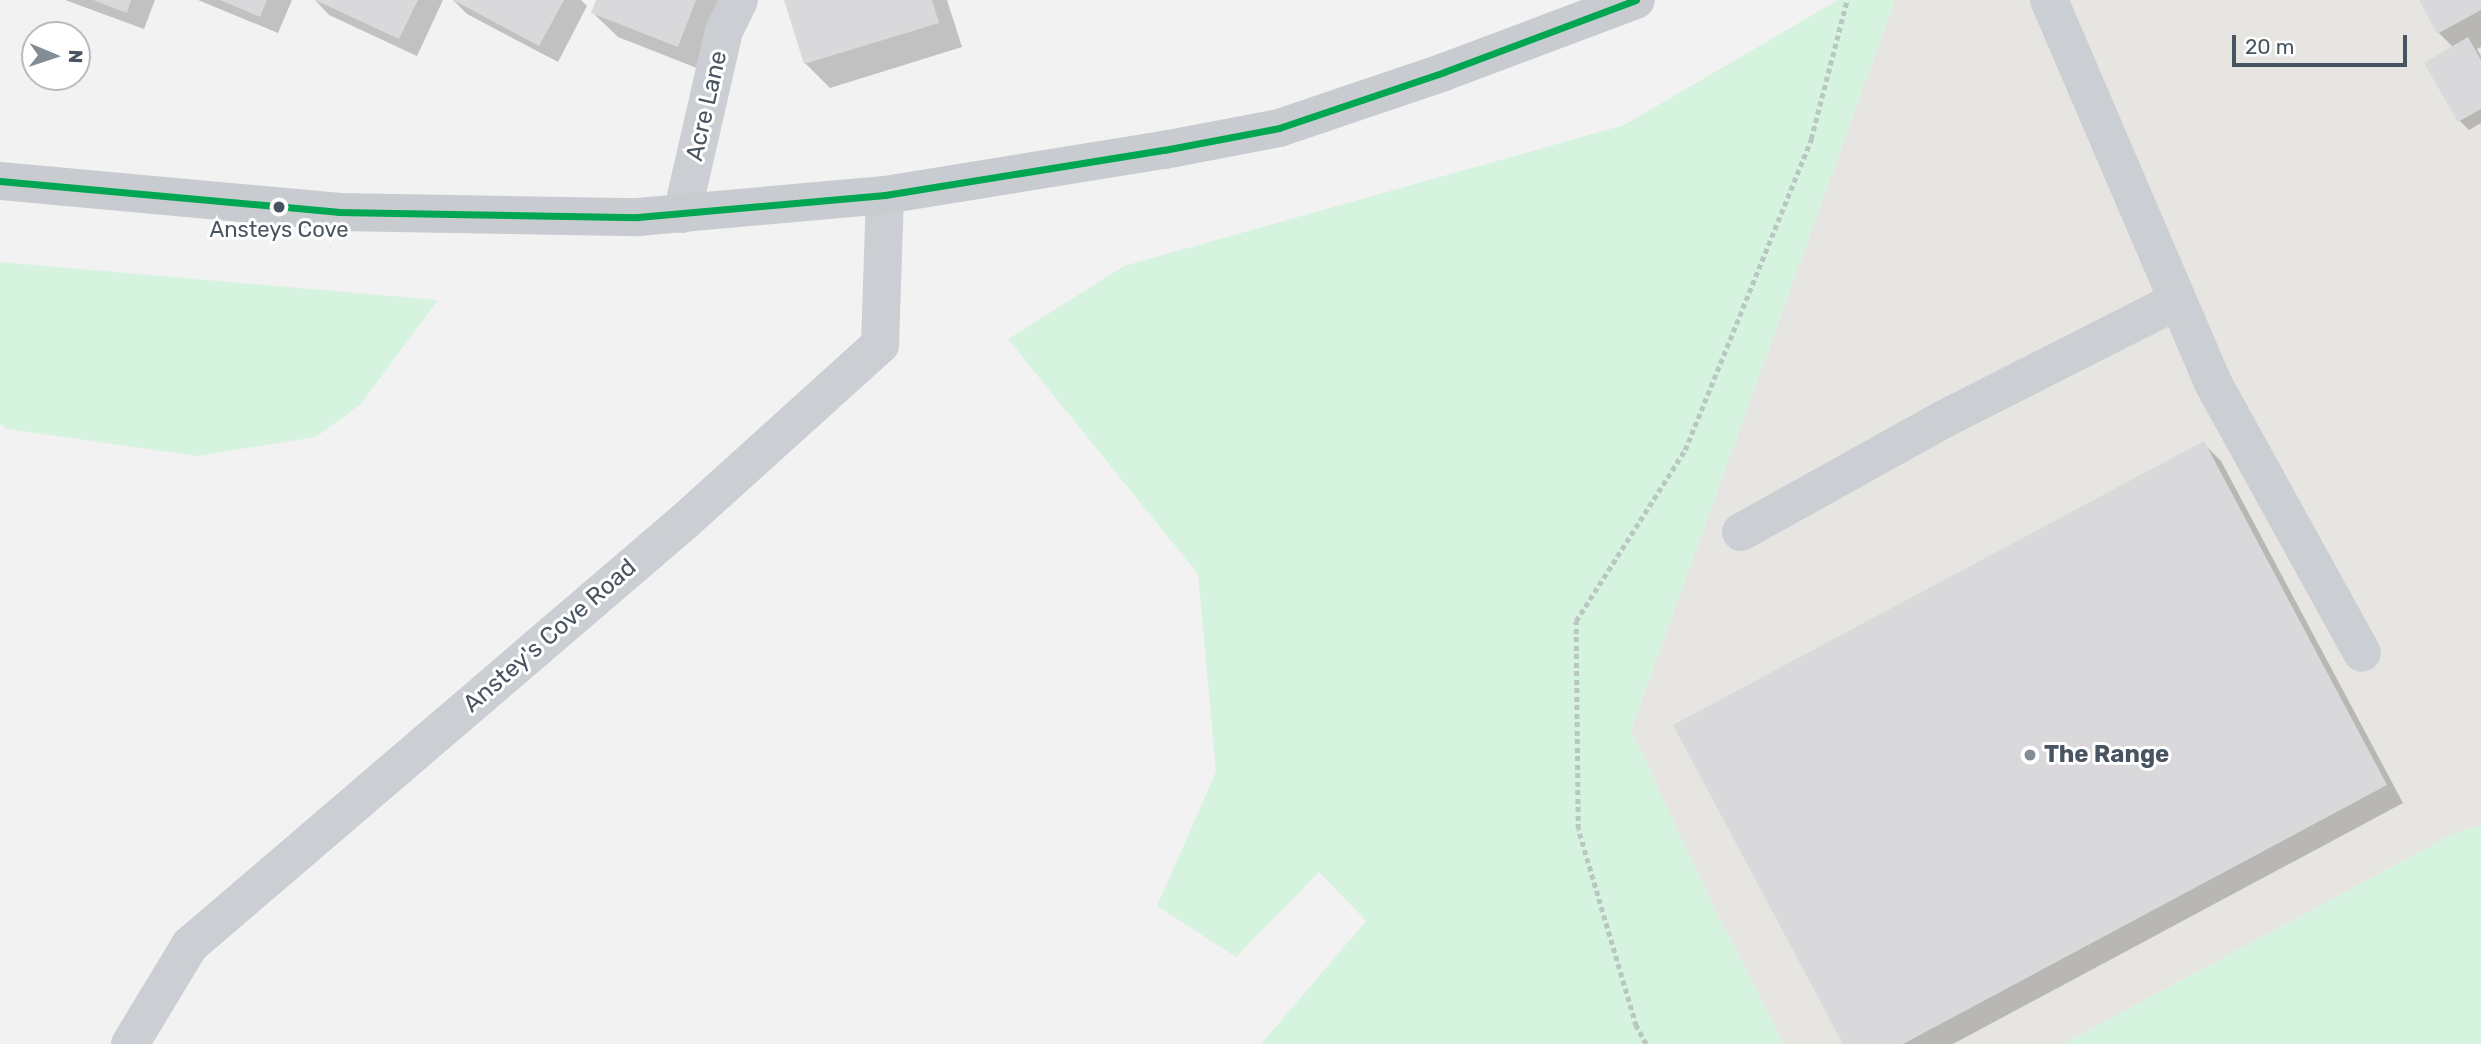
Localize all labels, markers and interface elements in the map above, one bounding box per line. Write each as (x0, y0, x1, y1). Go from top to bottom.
north arrow (21, 21, 91, 91)
scale bar (2236, 21, 2411, 65)
text: 20 m (2245, 34, 2294, 59)
street label: Acre Lane (680, 48, 734, 164)
text: N (64, 49, 87, 64)
marker: Ansteys Cove (272, 200, 286, 214)
place label: Ansteys Cove (209, 217, 349, 243)
street label: Anstey's Cove Road (458, 553, 642, 719)
place label: The Range (2044, 741, 2169, 769)
marker: The Range (2022, 747, 2038, 763)

